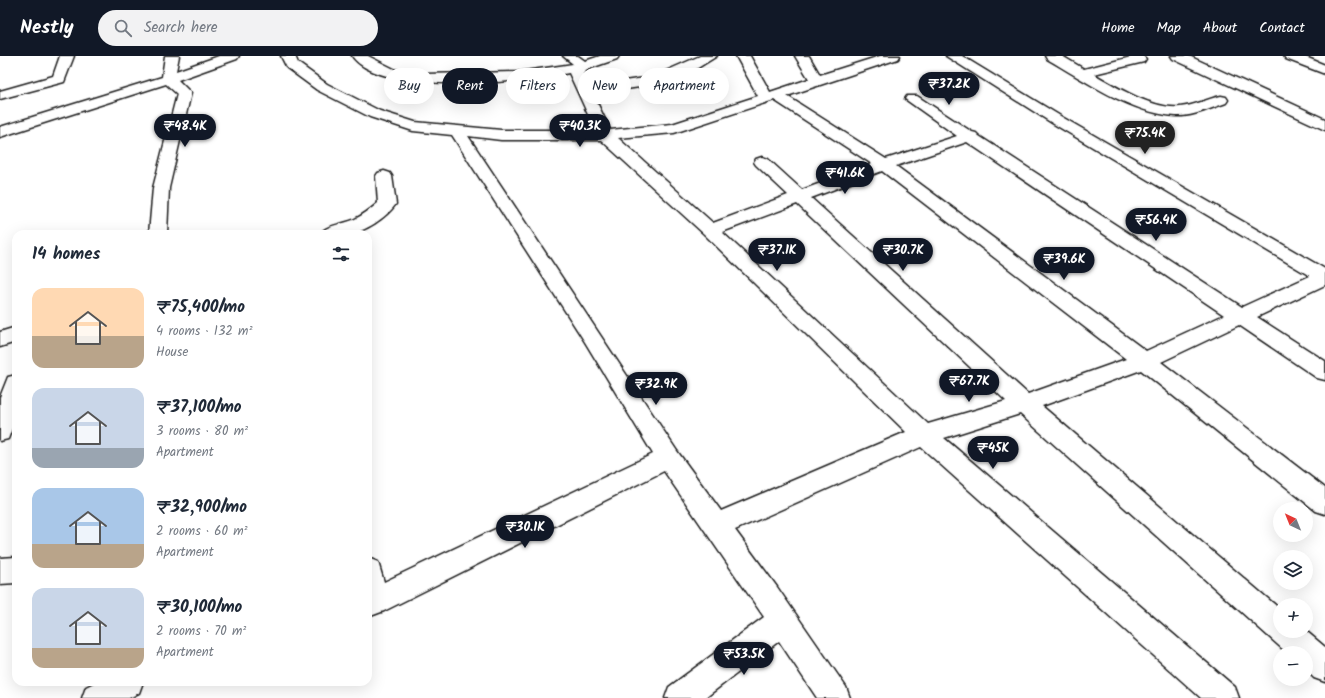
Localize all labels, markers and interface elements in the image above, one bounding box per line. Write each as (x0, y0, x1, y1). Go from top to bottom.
search box (98, 10, 378, 46)
text: Nestly (20, 13, 74, 43)
text: Search here (144, 16, 218, 40)
icon: search (112, 17, 134, 39)
text: Home (1101, 17, 1135, 39)
text: Map (1157, 17, 1181, 39)
text: About (1203, 17, 1237, 39)
text: Contact (1259, 17, 1305, 39)
chip: Buy (384, 68, 434, 104)
chip: Rent (442, 68, 498, 104)
chip: Filters (506, 68, 570, 104)
chip: New (578, 68, 631, 104)
chip: Apartment (639, 68, 729, 104)
pin: ₹37.2K (916, 72, 982, 106)
text: ₹37.2K (927, 74, 971, 95)
pin: ₹48.4K (152, 114, 218, 148)
pin: ₹40.3K (547, 114, 613, 148)
text: ₹48.4K (163, 116, 207, 137)
text: ₹40.3K (558, 116, 602, 137)
pin: ₹75.4K (1112, 121, 1178, 155)
text: ₹75.4K (1124, 123, 1166, 144)
pin: ₹41.6K (812, 161, 878, 195)
text: ₹41.6K (825, 163, 865, 184)
pin: ₹56.4K (1123, 208, 1189, 242)
text: ₹56.4K (1135, 210, 1177, 231)
pin: ₹37.1K (744, 238, 810, 272)
pin: ₹30.7K (870, 238, 936, 272)
text: ₹37.1K (757, 240, 797, 261)
text: ₹30.7K (882, 240, 924, 261)
text: 14 homes (32, 241, 100, 268)
icon: filters (330, 243, 352, 265)
pin: ₹39.6K (1031, 247, 1097, 281)
text: ₹39.6K (1043, 249, 1085, 270)
text: ₹75,400/mo (156, 294, 245, 321)
icon: home (64, 304, 112, 352)
text: 4 rooms · 132 m² (156, 321, 252, 342)
text: House (156, 342, 188, 363)
pin: ₹67.7K (936, 369, 1002, 403)
text: ₹67.7K (948, 371, 990, 392)
pin: ₹32.9K (623, 372, 689, 406)
text: ₹32.9K (634, 374, 678, 395)
text: ₹37,100/mo (156, 394, 242, 421)
icon: home (64, 404, 112, 452)
text: 3 rooms · 80 m² (156, 421, 248, 442)
pin: ₹45K (969, 436, 1017, 470)
text: ₹45K (977, 438, 1009, 459)
text: Apartment (156, 442, 214, 463)
text: ₹32,900/mo (156, 494, 247, 521)
north arrow (1273, 502, 1313, 542)
map controls (1273, 502, 1313, 686)
icon: home (64, 504, 112, 552)
pin: ₹30.1K (492, 515, 558, 549)
text: ₹30.1K (505, 517, 545, 538)
text: 2 rooms · 60 m² (156, 521, 248, 542)
text: Apartment (156, 542, 214, 563)
button: layers (1273, 550, 1313, 590)
text: ₹30,100/mo (156, 594, 242, 621)
button: + (1273, 598, 1313, 638)
icon: home (64, 604, 112, 652)
text: 2 rooms · 70 m² (156, 621, 246, 642)
text: Apartment (156, 642, 214, 663)
pin: ₹53.5K (711, 642, 777, 676)
text: ₹53.5K (723, 644, 765, 665)
button: − (1273, 646, 1313, 686)

